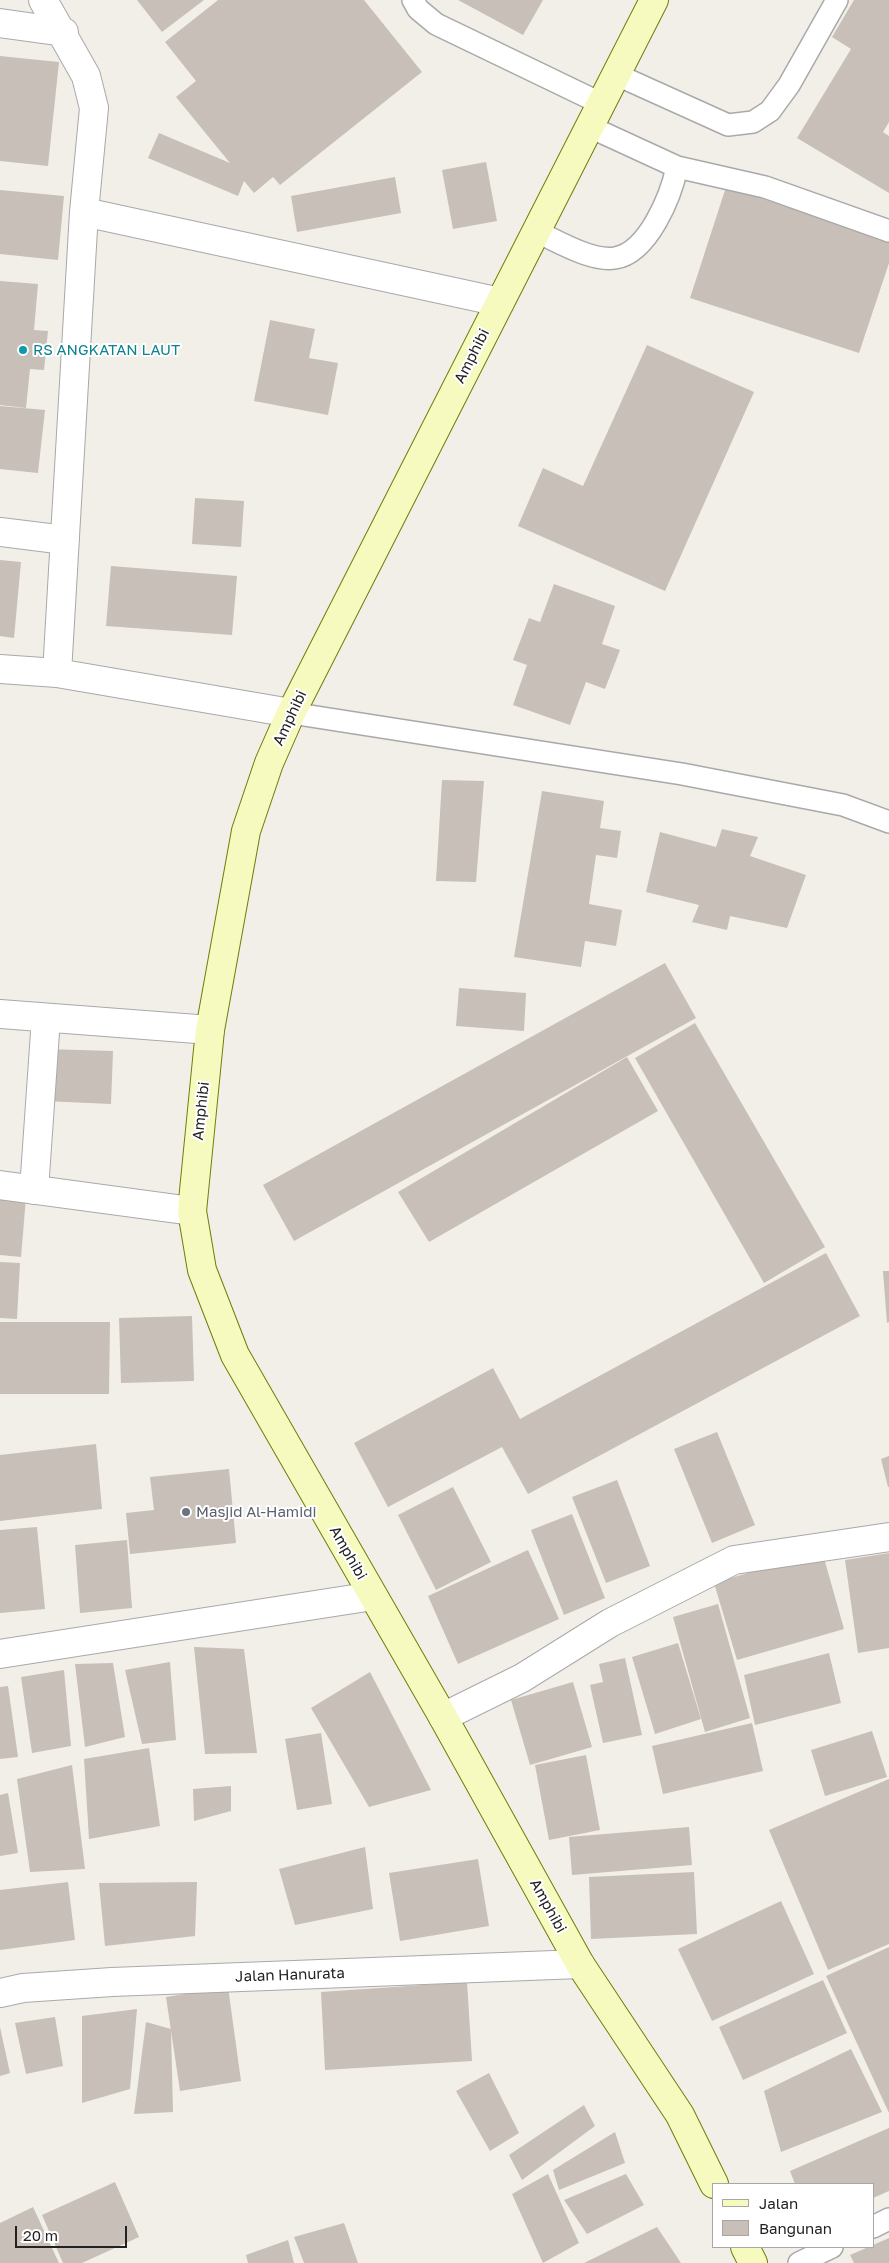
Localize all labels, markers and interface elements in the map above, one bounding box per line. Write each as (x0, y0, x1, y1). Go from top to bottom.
street label: Amphibi (451, 326, 493, 386)
place label: RS ANGKATAN LAUT (33, 341, 180, 359)
marker: RS ANGKATAN LAUT (17, 344, 29, 356)
street label: Amphibi (269, 687, 311, 749)
street label: Amphibi (189, 1081, 213, 1141)
place label: Masjid Al-Hamidi (196, 1503, 316, 1521)
marker: Masjid Al-Hamidi (180, 1506, 192, 1518)
street label: Amphibi (325, 1523, 371, 1583)
street label: Amphibi (526, 1876, 570, 1936)
street label: Jalan Hanurata (235, 1964, 345, 1986)
legend (712, 2183, 874, 2248)
text: Jalan (759, 2194, 798, 2212)
scale bar (18, 2216, 130, 2248)
text: Bangunan (759, 2219, 832, 2237)
text: 20 m (23, 2226, 58, 2244)

